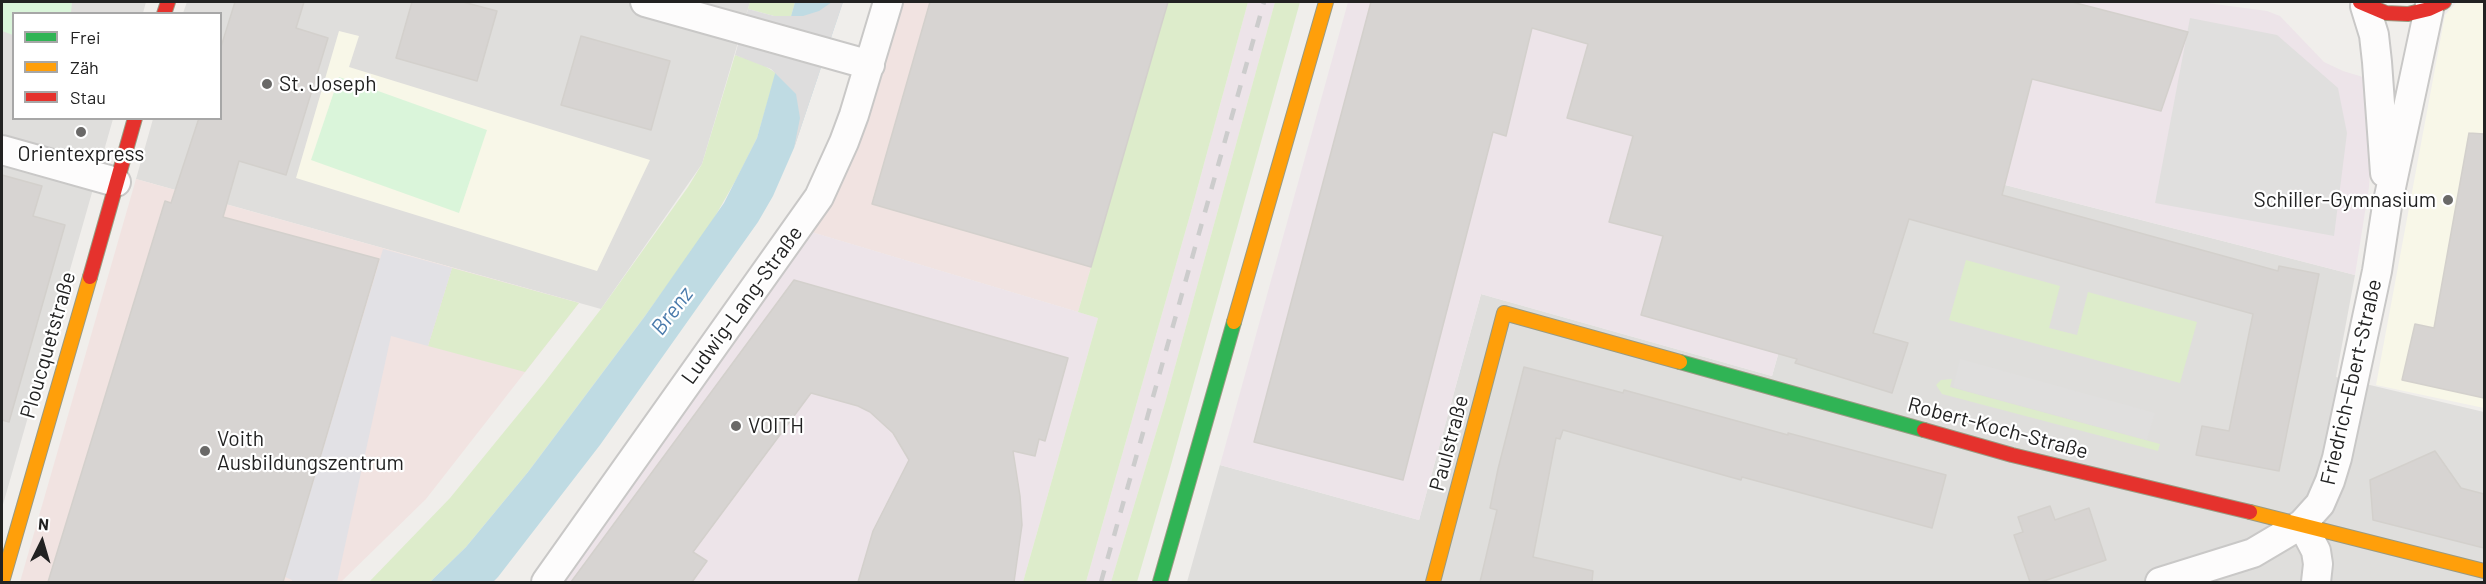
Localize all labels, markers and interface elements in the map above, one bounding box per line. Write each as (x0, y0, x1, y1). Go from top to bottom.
legend (12, 12, 222, 120)
text: Frei (70, 26, 101, 48)
text: Zäh (70, 56, 99, 78)
place label: St. Joseph (279, 71, 377, 97)
marker: St. Joseph (260, 77, 274, 91)
text: Stau (70, 86, 106, 108)
marker: Orientexpress (74, 125, 88, 139)
place label: Orientexpress (18, 141, 144, 167)
place label: Schiller-Gymnasium (2253, 187, 2436, 213)
marker: Schiller-Gymnasium (2441, 193, 2455, 207)
street label: Ludwig-Lang-Straße (676, 221, 808, 389)
street label: Ploucquetstraße (15, 269, 81, 421)
street label: Friedrich-Ebert-Straße (2315, 277, 2387, 487)
water label: Brenz (645, 282, 699, 340)
street label: Paulstraße (1424, 392, 1474, 494)
street label: Robert-Koch-Straße (1905, 392, 2091, 464)
place label: VOITH (748, 413, 804, 439)
marker: VOITH (729, 419, 743, 433)
place label: Voith Ausbildungszentrum (217, 426, 404, 476)
marker: Voith Ausbildungszentrum (198, 444, 212, 458)
north arrow (12, 512, 72, 572)
text: N (37, 514, 50, 533)

